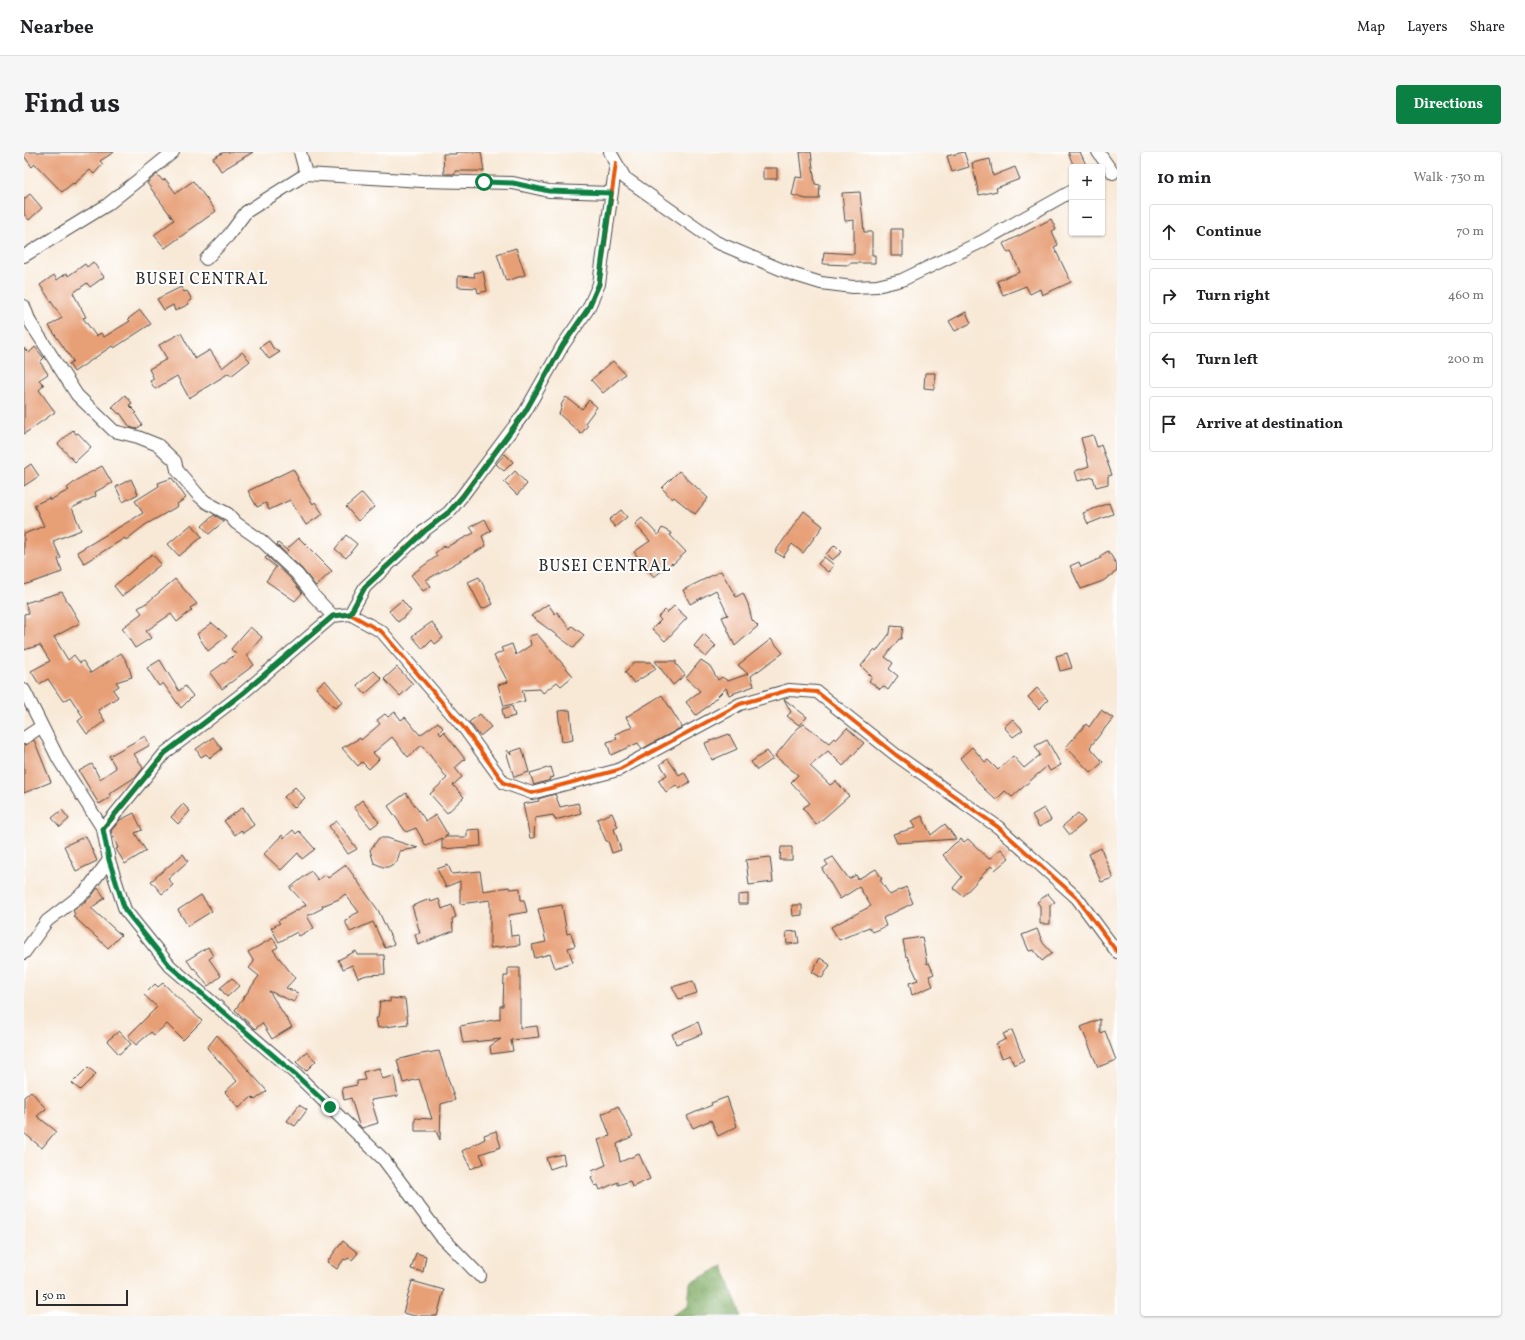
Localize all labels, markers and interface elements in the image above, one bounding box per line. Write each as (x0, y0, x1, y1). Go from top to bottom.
text: Nearbee (20, 15, 94, 41)
text: Map (1357, 18, 1385, 37)
text: Layers (1407, 18, 1447, 37)
text: Share (1469, 18, 1505, 37)
text: Find us (24, 85, 120, 124)
button: Directions (1396, 85, 1501, 124)
map controls (1069, 164, 1105, 236)
button: + (1069, 164, 1105, 200)
text: 10 min (1157, 167, 1211, 190)
text: Walk · 730 m (1413, 169, 1485, 187)
route start (475, 173, 493, 191)
button: − (1069, 200, 1105, 236)
icon: ahead (1158, 221, 1180, 243)
text: Continue (1196, 222, 1261, 243)
text: 70 m (1456, 223, 1484, 241)
district label: BUSEI CENTRAL (135, 269, 269, 291)
icon: right (1158, 285, 1180, 307)
text: Turn right (1196, 286, 1270, 307)
text: 460 m (1448, 287, 1484, 305)
icon: left (1158, 349, 1180, 371)
text: Turn left (1196, 350, 1258, 371)
text: 200 m (1447, 351, 1484, 369)
icon: arrive (1158, 413, 1180, 435)
text: Arrive at destination (1196, 414, 1343, 435)
district label: BUSEI CENTRAL (538, 556, 672, 578)
route end (321, 1098, 339, 1116)
scale bar (36, 1288, 128, 1307)
text: 50 m (42, 1289, 66, 1304)

